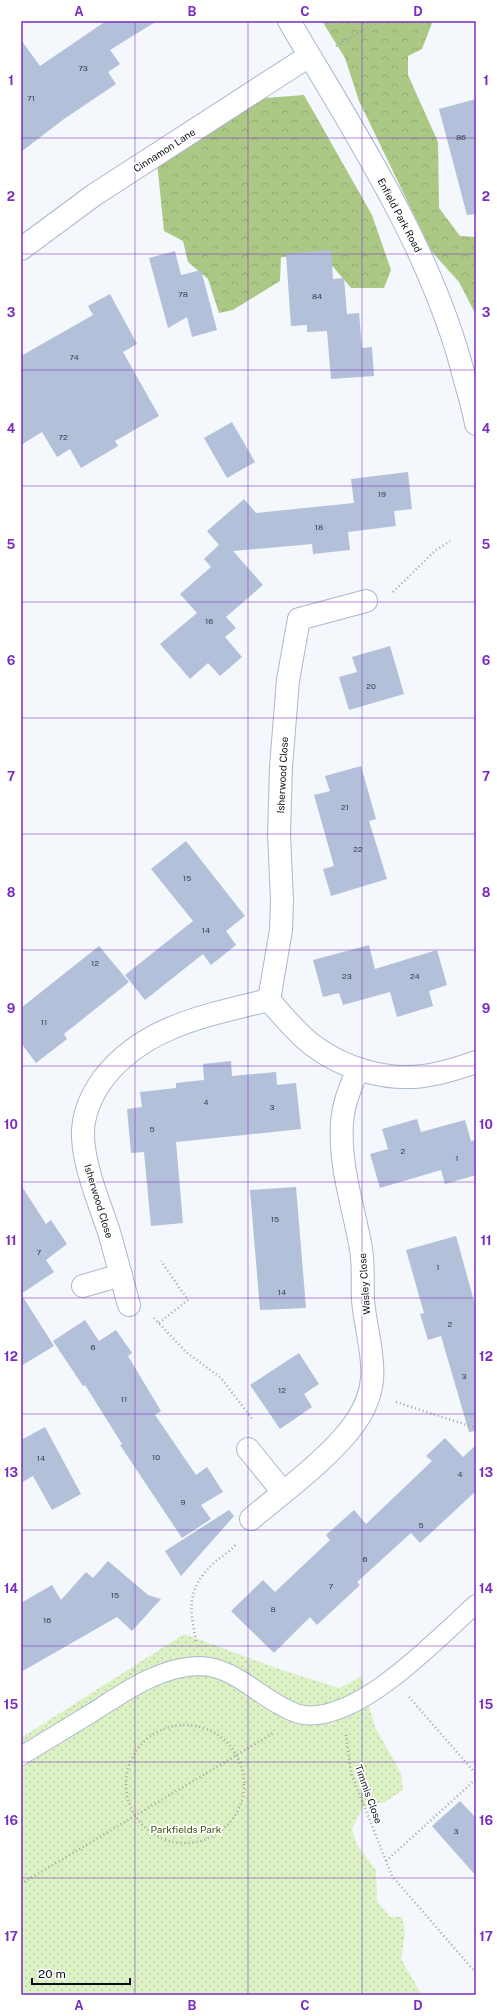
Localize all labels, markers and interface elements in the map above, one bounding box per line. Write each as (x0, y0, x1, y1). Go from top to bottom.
text: A (74, 4, 84, 19)
text: B (188, 4, 197, 19)
text: C (300, 4, 310, 19)
text: D (413, 4, 423, 19)
house number: 73 (78, 63, 88, 73)
text: 1 (8, 73, 14, 88)
text: 1 (483, 73, 489, 88)
house number: 71 (27, 93, 35, 103)
street label: Cinnamon Lane (131, 125, 198, 175)
house number: 86 (456, 132, 466, 142)
street label: Enfield Park Road (375, 176, 425, 254)
text: 2 (7, 189, 15, 204)
text: 2 (482, 189, 490, 204)
house number: 78 (178, 289, 188, 299)
house number: 84 (312, 291, 322, 301)
text: 3 (7, 305, 16, 320)
text: 3 (482, 305, 491, 320)
house number: 74 (69, 352, 79, 362)
text: 4 (7, 421, 16, 436)
text: 4 (482, 421, 491, 436)
house number: 72 (58, 432, 68, 442)
house number: 19 (378, 489, 386, 499)
house number: 18 (315, 522, 323, 532)
text: 5 (7, 537, 16, 552)
text: 5 (482, 537, 491, 552)
house number: 16 (205, 616, 213, 626)
text: 6 (7, 653, 16, 668)
text: 6 (482, 653, 491, 668)
house number: 20 (366, 681, 376, 691)
street label: Isherwood Close (274, 736, 290, 814)
text: 7 (7, 769, 15, 784)
text: 7 (482, 769, 490, 784)
house number: 21 (341, 802, 349, 812)
house number: 22 (353, 844, 363, 854)
house number: 15 (183, 873, 191, 883)
text: 8 (7, 885, 16, 900)
text: 8 (482, 885, 491, 900)
house number: 14 (202, 925, 210, 935)
house number: 12 (91, 958, 99, 968)
house number: 23 (342, 971, 352, 981)
house number: 24 (410, 971, 420, 981)
text: 9 (7, 1001, 15, 1016)
text: 9 (482, 1001, 490, 1016)
house number: 11 (41, 1017, 47, 1027)
house number: 4 (203, 1097, 209, 1107)
house number: 3 (269, 1102, 275, 1112)
text: 10 (4, 1117, 18, 1132)
text: 10 (479, 1117, 493, 1132)
house number: 5 (149, 1124, 155, 1134)
house number: 2 (401, 1146, 406, 1156)
house number: 1 (455, 1153, 459, 1163)
street label: Isherwood Close (82, 1163, 116, 1240)
house number: 15 (271, 1214, 279, 1224)
text: 11 (5, 1233, 17, 1248)
text: 11 (480, 1233, 492, 1248)
house number: 7 (37, 1247, 42, 1257)
street label: Wasley Close (356, 1252, 372, 1315)
house number: 1 (436, 1262, 440, 1272)
house number: 14 (278, 1287, 286, 1297)
house number: 2 (448, 1319, 453, 1329)
house number: 6 (91, 1342, 96, 1352)
text: 12 (4, 1349, 18, 1364)
text: 12 (479, 1349, 493, 1364)
house number: 3 (461, 1371, 467, 1381)
house number: 12 (278, 1385, 286, 1395)
house number: 11 (121, 1394, 127, 1404)
house number: 10 (152, 1452, 160, 1462)
house number: 14 (37, 1453, 45, 1463)
text: 13 (4, 1465, 18, 1480)
text: 13 (479, 1465, 493, 1480)
house number: 4 (457, 1469, 463, 1479)
house number: 9 (181, 1497, 186, 1507)
house number: 5 (418, 1520, 424, 1530)
house number: 6 (363, 1554, 368, 1564)
text: 14 (4, 1581, 19, 1596)
house number: 7 (329, 1581, 334, 1591)
text: 14 (479, 1581, 494, 1596)
house number: 15 (111, 1590, 119, 1600)
house number: 8 (270, 1604, 276, 1614)
house number: 16 (43, 1615, 51, 1625)
text: 15 (4, 1697, 18, 1712)
text: 15 (479, 1697, 493, 1712)
street label: Timmis Close (353, 1763, 385, 1825)
text: 16 (4, 1813, 18, 1828)
text: 16 (479, 1813, 493, 1828)
park label: Parkfields Park (151, 1823, 222, 1835)
house number: 3 (453, 1826, 459, 1836)
text: 17 (4, 1929, 18, 1944)
text: 17 (479, 1929, 493, 1944)
scale bar (32, 1960, 130, 1986)
text: 20 m (38, 1967, 66, 1981)
text: A (74, 1998, 84, 2013)
text: B (188, 1998, 197, 2013)
text: C (300, 1998, 310, 2013)
text: D (413, 1998, 423, 2013)

